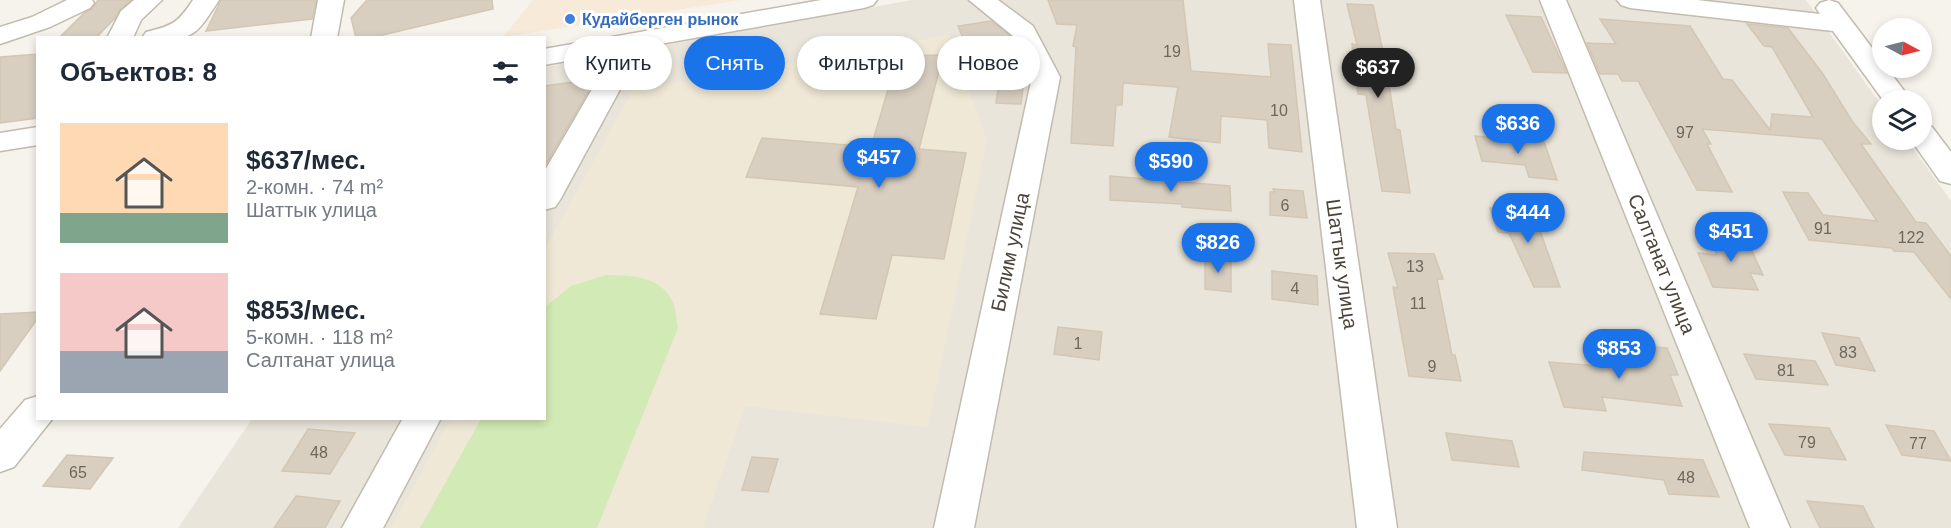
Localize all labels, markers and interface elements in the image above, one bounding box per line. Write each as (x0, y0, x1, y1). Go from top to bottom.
place label: Кудайберген рынок (582, 11, 739, 28)
marker: Кудайберген рынок (563, 12, 577, 26)
north arrow (1872, 18, 1932, 78)
map controls (1872, 18, 1932, 150)
chip: Купить (564, 36, 672, 90)
chip: Снять (684, 36, 785, 90)
chip: Фильтры (797, 36, 925, 90)
chip: Новое (937, 36, 1040, 90)
house number: 19 (1163, 43, 1181, 60)
pin: $637 (1342, 48, 1414, 99)
icon: filters (489, 56, 522, 89)
text: $637 (1356, 56, 1400, 78)
text: Объектов: 8 (60, 57, 217, 87)
button: layers (1872, 90, 1932, 150)
house number: 10 (1270, 102, 1288, 119)
pin: $636 (1482, 104, 1554, 155)
text: $636 (1496, 112, 1540, 134)
house number: 97 (1676, 124, 1694, 141)
pin: $457 (843, 138, 915, 189)
pin: $590 (1135, 142, 1207, 193)
text: $637/мес. (246, 145, 366, 175)
text: $457 (857, 146, 901, 168)
icon: home (108, 147, 180, 219)
text: $590 (1149, 150, 1193, 172)
text: 2-комн. · 74 m² (246, 176, 383, 198)
street label: Билим улица (987, 189, 1034, 314)
street label: Салтанат улица (1624, 191, 1700, 338)
pin: $444 (1492, 193, 1564, 244)
house number: 6 (1281, 197, 1290, 214)
street label: Шаттык улица (1322, 198, 1362, 331)
text: Шаттык улица (246, 199, 377, 221)
text: $444 (1506, 201, 1550, 223)
pin: $451 (1695, 212, 1767, 263)
text: $451 (1709, 220, 1753, 242)
house number: 91 (1814, 220, 1832, 237)
pin: $826 (1182, 223, 1254, 274)
house number: 122 (1898, 229, 1924, 246)
text: $826 (1196, 231, 1240, 253)
house number: 13 (1406, 258, 1424, 275)
house number: 4 (1291, 280, 1300, 297)
text: $853/мес. (246, 295, 366, 325)
house number: 11 (1410, 295, 1426, 312)
icon: home (108, 297, 180, 369)
text: 5-комн. · 118 m² (246, 326, 393, 348)
pin: $853 (1583, 329, 1655, 380)
house number: 1 (1074, 335, 1083, 352)
text: $853 (1597, 337, 1641, 359)
house number: 83 (1839, 344, 1857, 361)
text: Салтанат улица (246, 349, 395, 371)
house number: 9 (1428, 358, 1437, 375)
house number: 81 (1777, 362, 1795, 379)
house number: 79 (1798, 434, 1816, 451)
house number: 77 (1909, 435, 1927, 452)
house number: 48 (310, 444, 328, 461)
house number: 65 (69, 464, 87, 481)
house number: 48 (1677, 469, 1695, 486)

